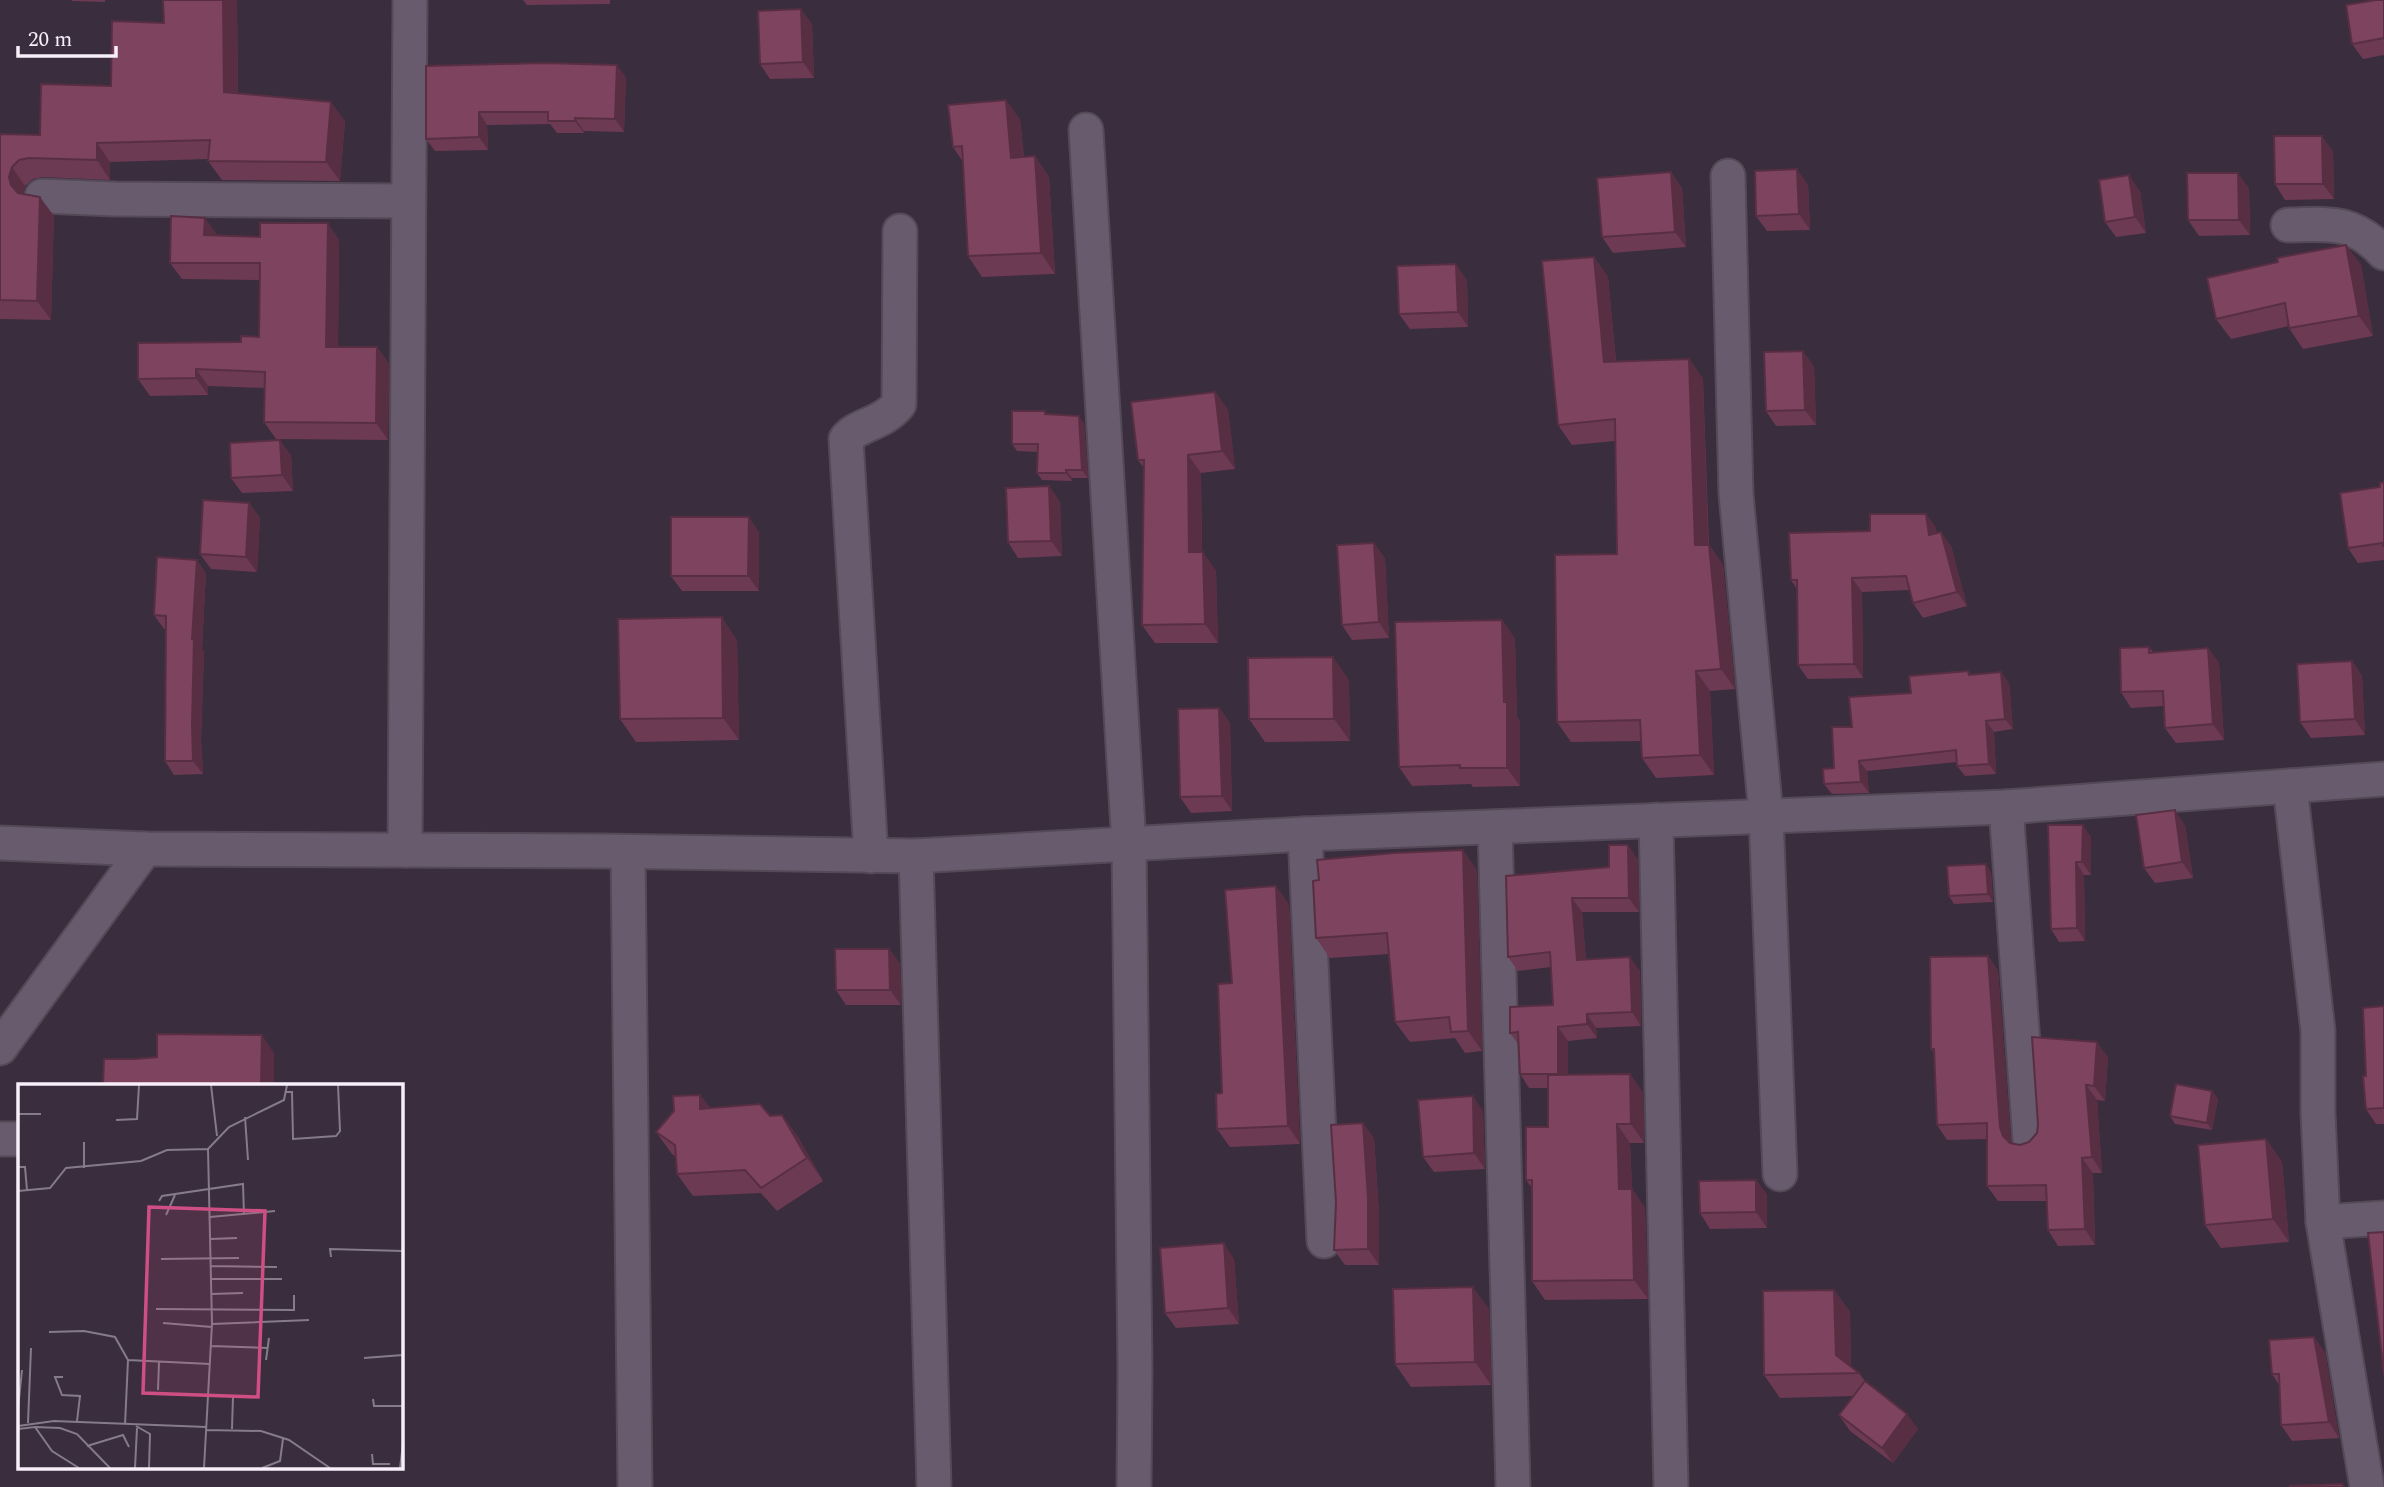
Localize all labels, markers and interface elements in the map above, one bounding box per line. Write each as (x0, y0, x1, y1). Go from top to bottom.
scale bar (18, 14, 116, 58)
text: 20 m (28, 24, 72, 56)
inset map (18, 1084, 402, 1470)

